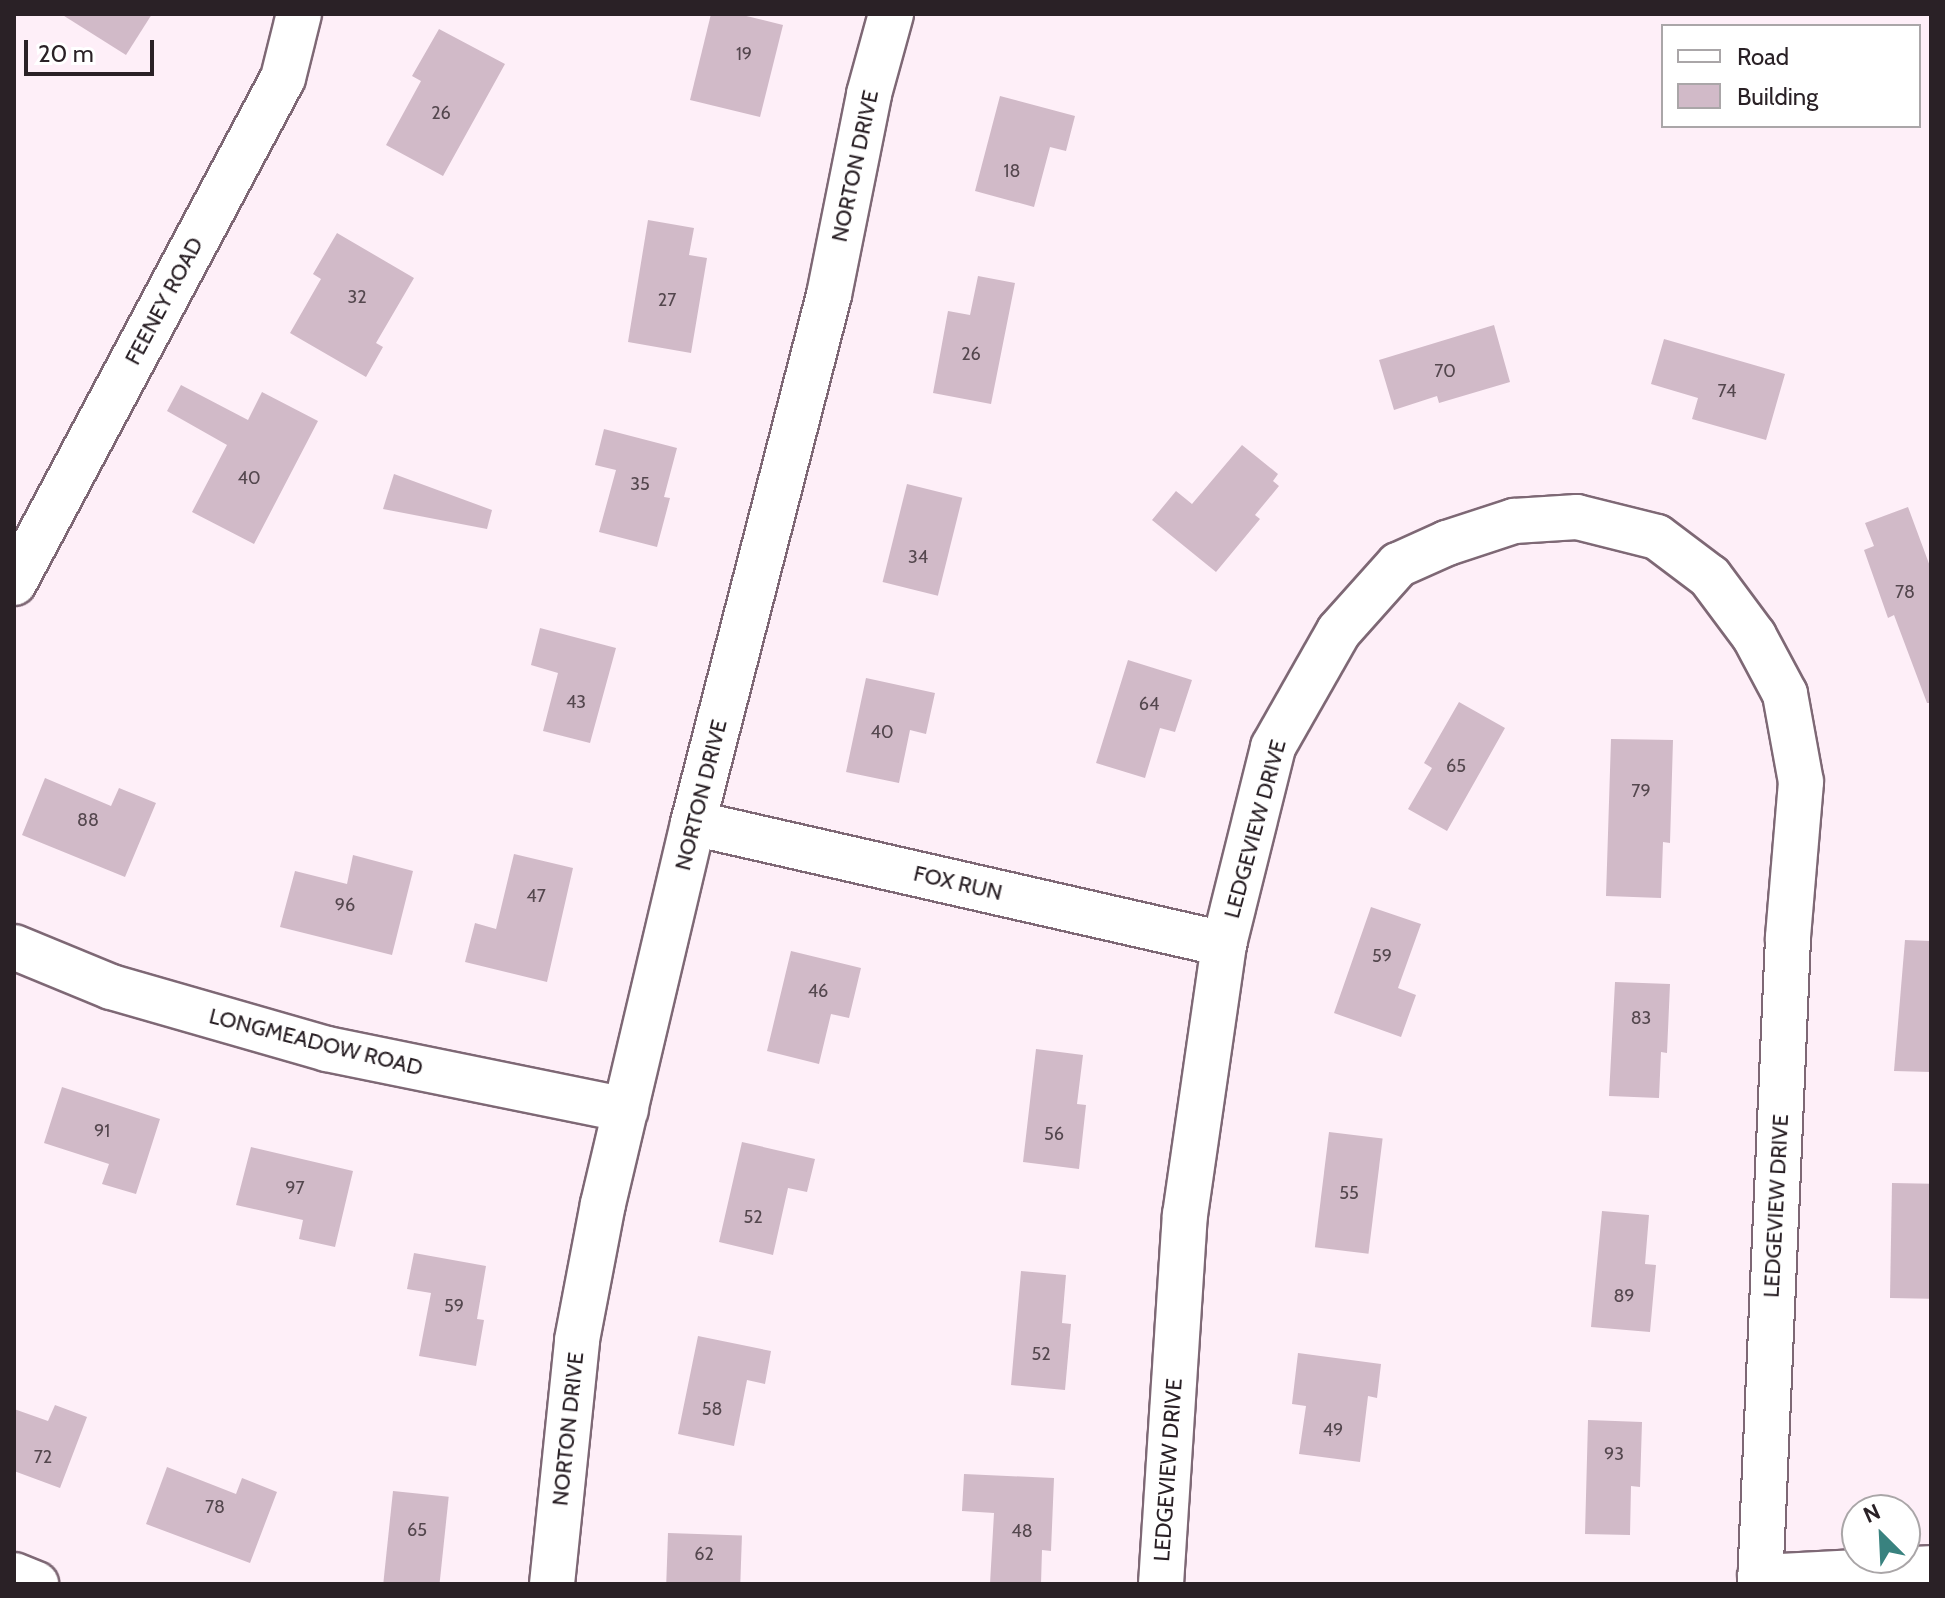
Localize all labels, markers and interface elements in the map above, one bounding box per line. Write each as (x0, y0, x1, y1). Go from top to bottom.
scale bar (28, 24, 158, 74)
legend (1661, 24, 1921, 128)
text: 20 m (38, 39, 94, 68)
text: Road (1737, 42, 1789, 71)
house number: 19 (736, 43, 752, 65)
text: Building (1737, 82, 1818, 111)
street label: NORTON DRIVE (826, 88, 884, 244)
house number: 26 (431, 102, 451, 124)
house number: 18 (1004, 160, 1020, 182)
street label: FEENEY ROAD (119, 233, 209, 369)
house number: 32 (347, 286, 367, 308)
house number: 27 (658, 289, 676, 311)
house number: 26 (961, 343, 981, 365)
house number: 70 (1434, 360, 1456, 382)
house number: 74 (1718, 380, 1736, 402)
house number: 40 (238, 467, 260, 489)
house number: 35 (630, 473, 650, 495)
house number: 34 (908, 546, 928, 568)
house number: 78 (1895, 581, 1915, 603)
house number: 43 (566, 691, 586, 713)
house number: 64 (1139, 693, 1159, 715)
street label: NORTON DRIVE (670, 717, 732, 873)
house number: 40 (871, 721, 893, 743)
street label: LEDGEVIEW DRIVE (1218, 737, 1292, 921)
house number: 65 (1446, 755, 1466, 777)
house number: 79 (1631, 780, 1651, 802)
house number: 88 (77, 809, 99, 831)
street label: FOX RUN (911, 860, 1005, 906)
house number: 47 (526, 885, 546, 907)
house number: 96 (335, 894, 355, 916)
house number: 59 (1372, 945, 1392, 967)
house number: 46 (808, 980, 828, 1002)
street label: LONGMEADOW ROAD (206, 1003, 426, 1081)
house number: 83 (1631, 1007, 1651, 1029)
street label: LEDGEVIEW DRIVE (1758, 1114, 1794, 1298)
house number: 91 (94, 1120, 110, 1142)
house number: 56 (1044, 1123, 1064, 1145)
house number: 97 (285, 1177, 305, 1199)
house number: 55 (1339, 1182, 1359, 1204)
house number: 52 (743, 1206, 763, 1228)
house number: 89 (1613, 1285, 1635, 1307)
house number: 59 (444, 1295, 464, 1317)
house number: 52 (1031, 1343, 1051, 1365)
street label: NORTON DRIVE (547, 1351, 589, 1507)
street label: LEDGEVIEW DRIVE (1148, 1377, 1188, 1563)
house number: 58 (702, 1398, 722, 1420)
house number: 49 (1323, 1419, 1343, 1441)
house number: 93 (1604, 1443, 1624, 1465)
house number: 72 (34, 1446, 52, 1468)
north arrow (1841, 1494, 1921, 1574)
house number: 78 (205, 1496, 225, 1518)
text: N (1859, 1498, 1884, 1529)
house number: 65 (407, 1519, 427, 1541)
house number: 48 (1011, 1520, 1033, 1542)
house number: 62 (694, 1543, 714, 1565)

